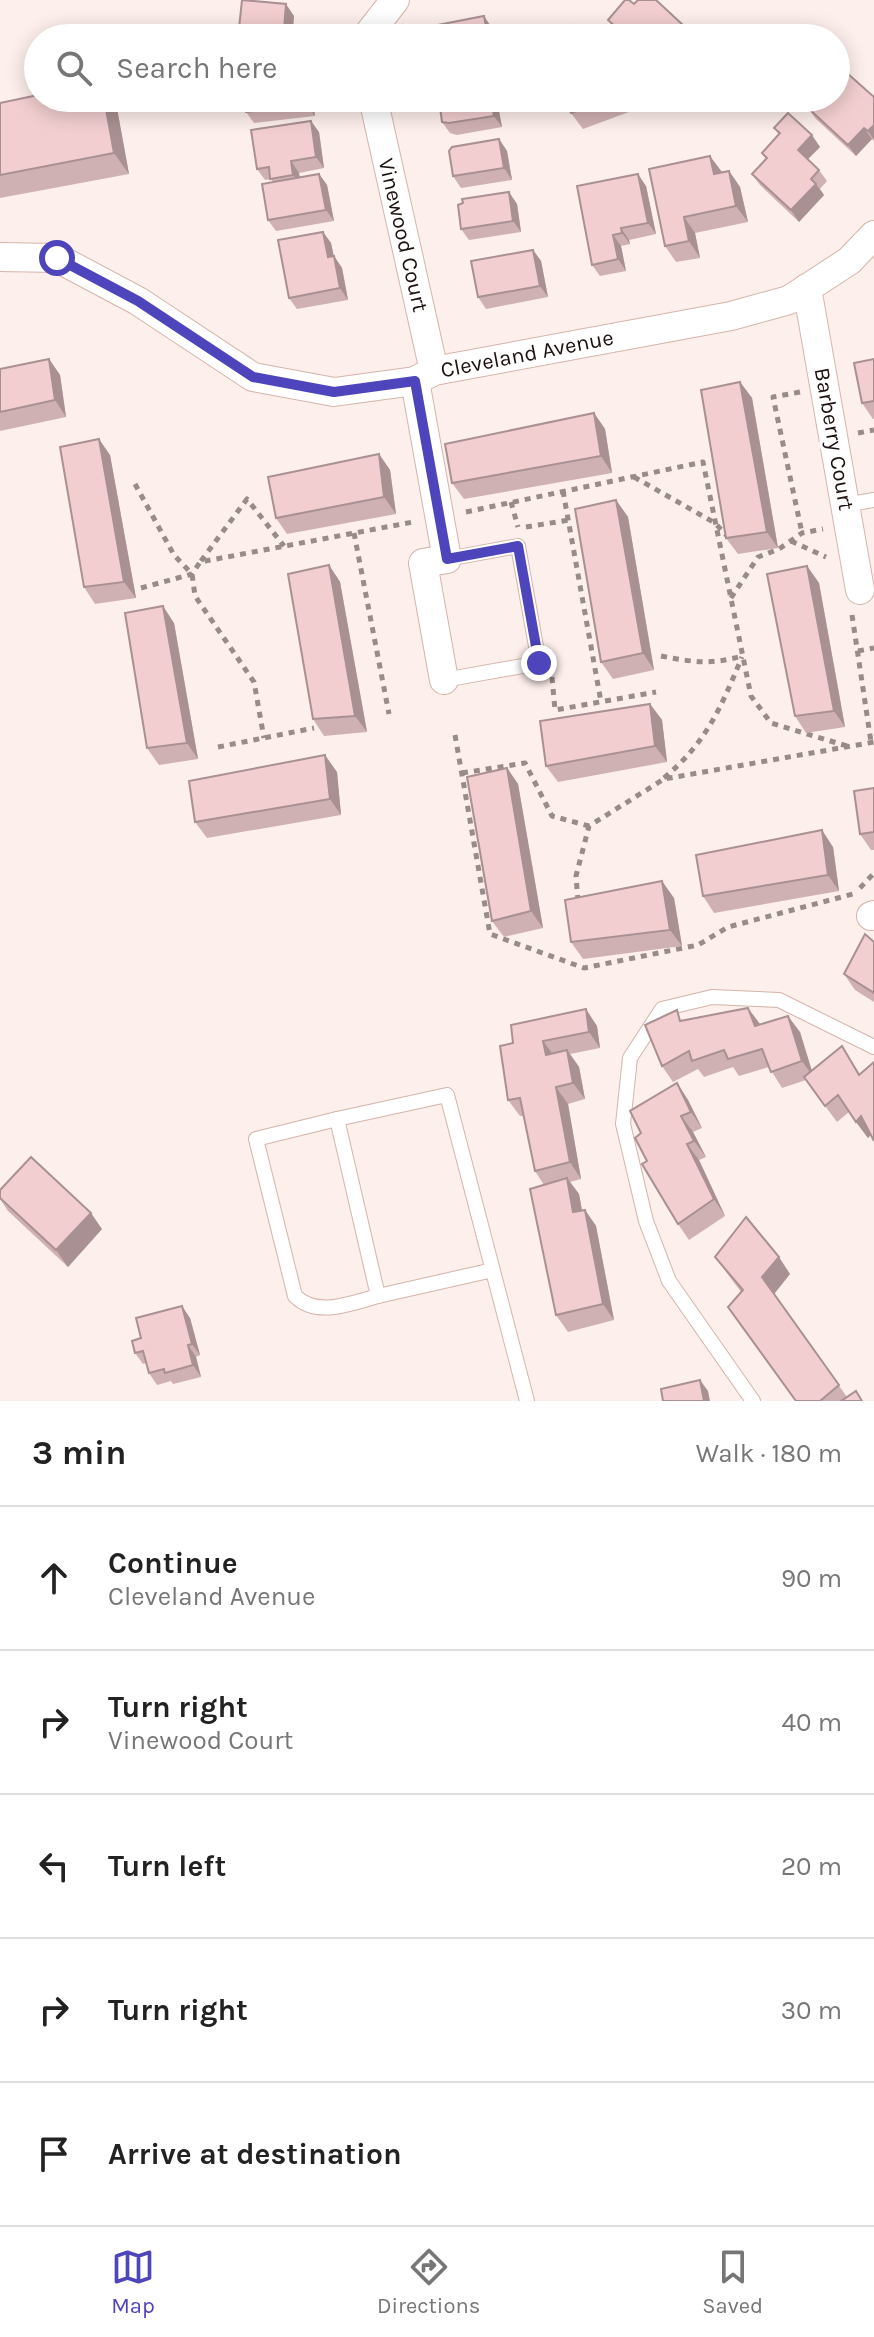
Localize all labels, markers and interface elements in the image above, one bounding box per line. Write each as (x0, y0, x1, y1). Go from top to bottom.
search box (24, 24, 850, 112)
icon: search (52, 46, 96, 90)
text: Search here (116, 50, 277, 86)
street label: Vinewood Court (373, 156, 433, 314)
route start (39, 240, 75, 276)
street label: Cleveland Avenue (438, 324, 616, 384)
street label: Barberry Court (809, 366, 859, 512)
route end (521, 645, 557, 681)
text: 3 min (32, 1433, 126, 1473)
text: Walk · 180 m (696, 1438, 842, 1469)
text: Continue (108, 1545, 238, 1581)
icon: ahead (32, 1556, 76, 1600)
text: 90 m (781, 1563, 842, 1594)
text: Cleveland Avenue (108, 1581, 315, 1612)
text: Turn right (108, 1689, 248, 1725)
icon: right (32, 1700, 76, 1744)
text: 40 m (782, 1707, 842, 1738)
text: Vinewood Court (108, 1725, 293, 1756)
icon: left (32, 1844, 76, 1888)
text: Turn left (108, 1848, 226, 1884)
text: 20 m (781, 1851, 842, 1882)
icon: right (32, 1988, 76, 2032)
text: Turn right (108, 1992, 248, 2028)
text: 30 m (781, 1995, 842, 2026)
icon: arrive (32, 2132, 76, 2176)
text: Arrive at destination (108, 2136, 402, 2172)
tab: Map (111, 2245, 155, 2319)
tab: Directions (377, 2245, 480, 2319)
tab: Saved (702, 2245, 763, 2319)

